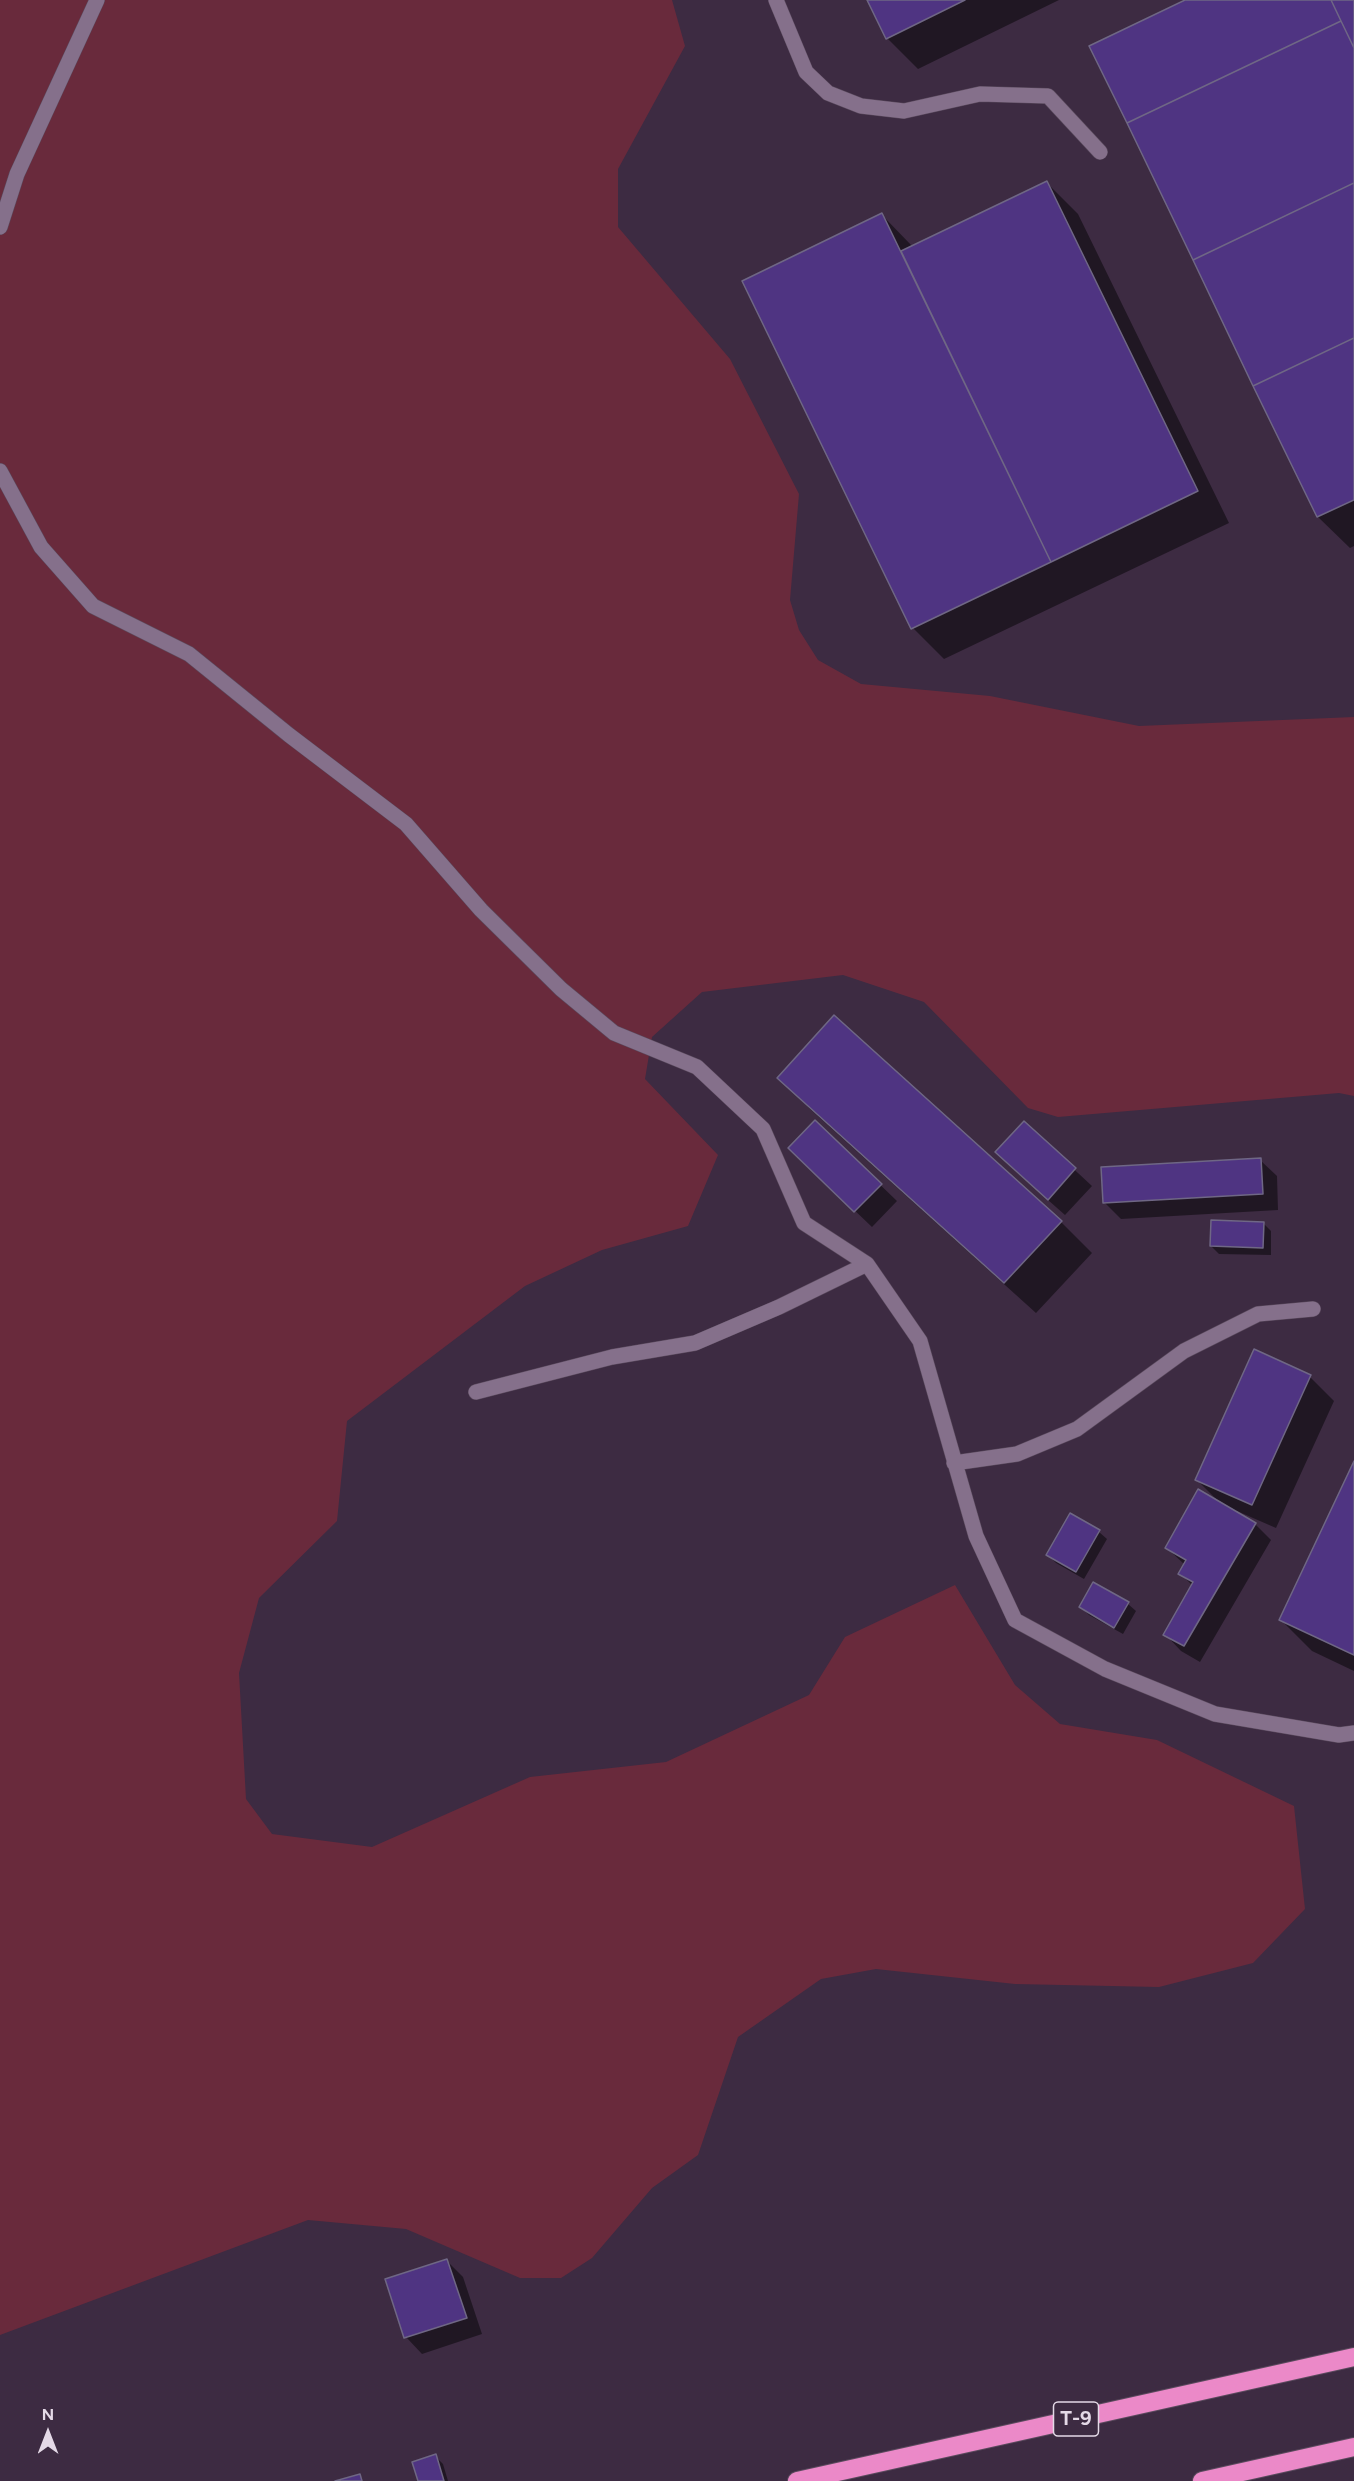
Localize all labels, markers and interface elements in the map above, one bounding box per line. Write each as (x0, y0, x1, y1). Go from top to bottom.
road number: T-9 (1054, 2402, 1098, 2436)
north arrow (18, 2403, 78, 2463)
text: N (42, 2405, 54, 2424)

